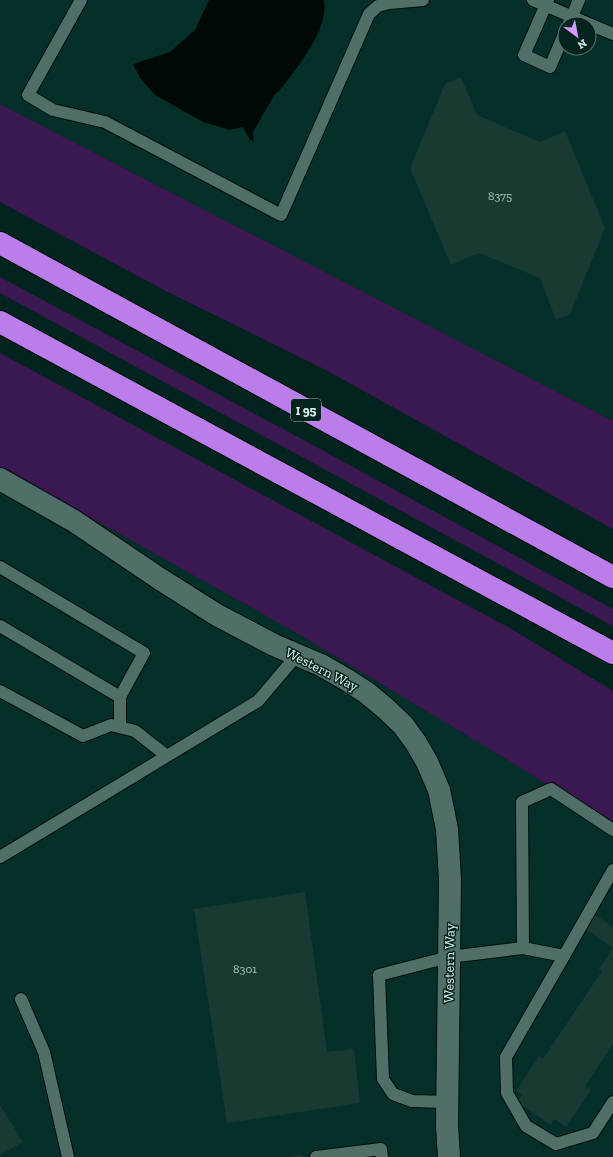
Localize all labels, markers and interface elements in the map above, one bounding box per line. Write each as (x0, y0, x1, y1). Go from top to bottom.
north arrow (557, 16, 597, 56)
text: N (575, 36, 589, 52)
house number: 8375 (488, 189, 512, 203)
road number: I 95 (291, 399, 321, 421)
street label: Western Way (282, 644, 362, 695)
street label: Western Way (440, 922, 459, 1003)
house number: 8301 (233, 962, 257, 976)

